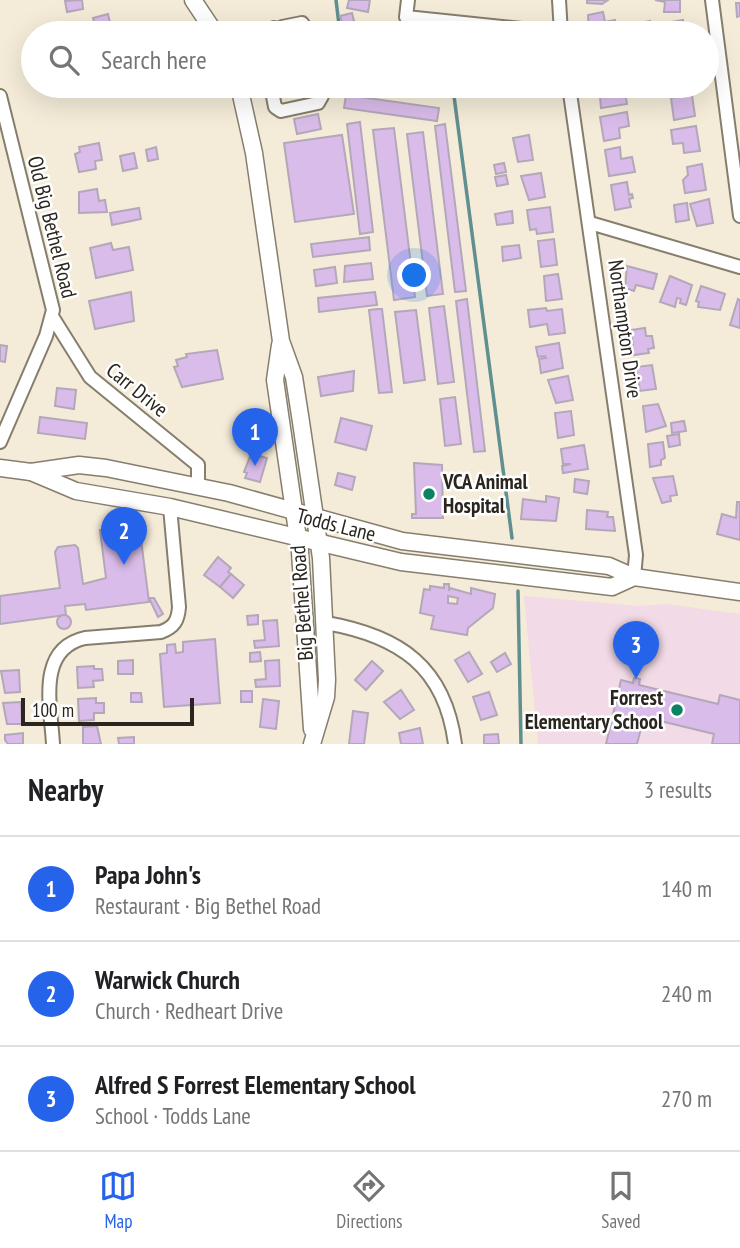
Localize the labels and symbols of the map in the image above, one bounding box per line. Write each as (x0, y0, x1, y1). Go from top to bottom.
street label: Old Big Bethel Road (22, 153, 83, 301)
your location (397, 258, 431, 292)
street label: Northampton Drive (602, 258, 649, 400)
street label: Carr Drive (101, 357, 174, 423)
pin: 1 (232, 408, 278, 466)
place label: VCA Animal Hospital (442, 468, 528, 519)
marker: VCA Animal Hospital (421, 486, 437, 502)
street label: Todds Lane (294, 502, 379, 547)
pin: 2 (101, 507, 147, 565)
street label: Big Bethel Road (284, 545, 319, 662)
pin: 3 (613, 621, 659, 679)
place label: Forrest Elementary School (525, 684, 664, 735)
scale bar (21, 695, 194, 727)
marker: Forrest Elementary School (669, 702, 685, 718)

